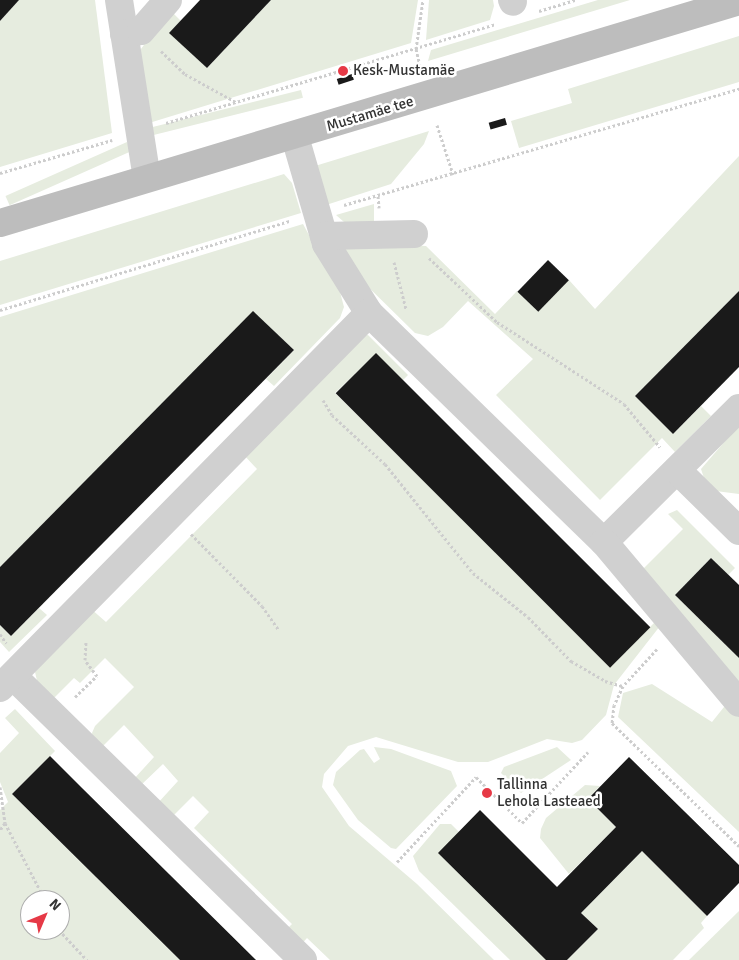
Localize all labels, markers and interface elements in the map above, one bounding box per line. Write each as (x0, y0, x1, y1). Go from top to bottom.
place label: Kesk-Mustamäe (353, 62, 455, 80)
marker: Kesk-Mustamäe (337, 65, 349, 77)
street label: Mustamäe tee (324, 92, 416, 136)
place label: Tallinna Lehola Lasteaed (497, 775, 601, 810)
marker: Tallinna Lehola Lasteaed (481, 787, 493, 799)
north arrow (20, 890, 70, 940)
text: N (46, 895, 65, 914)

